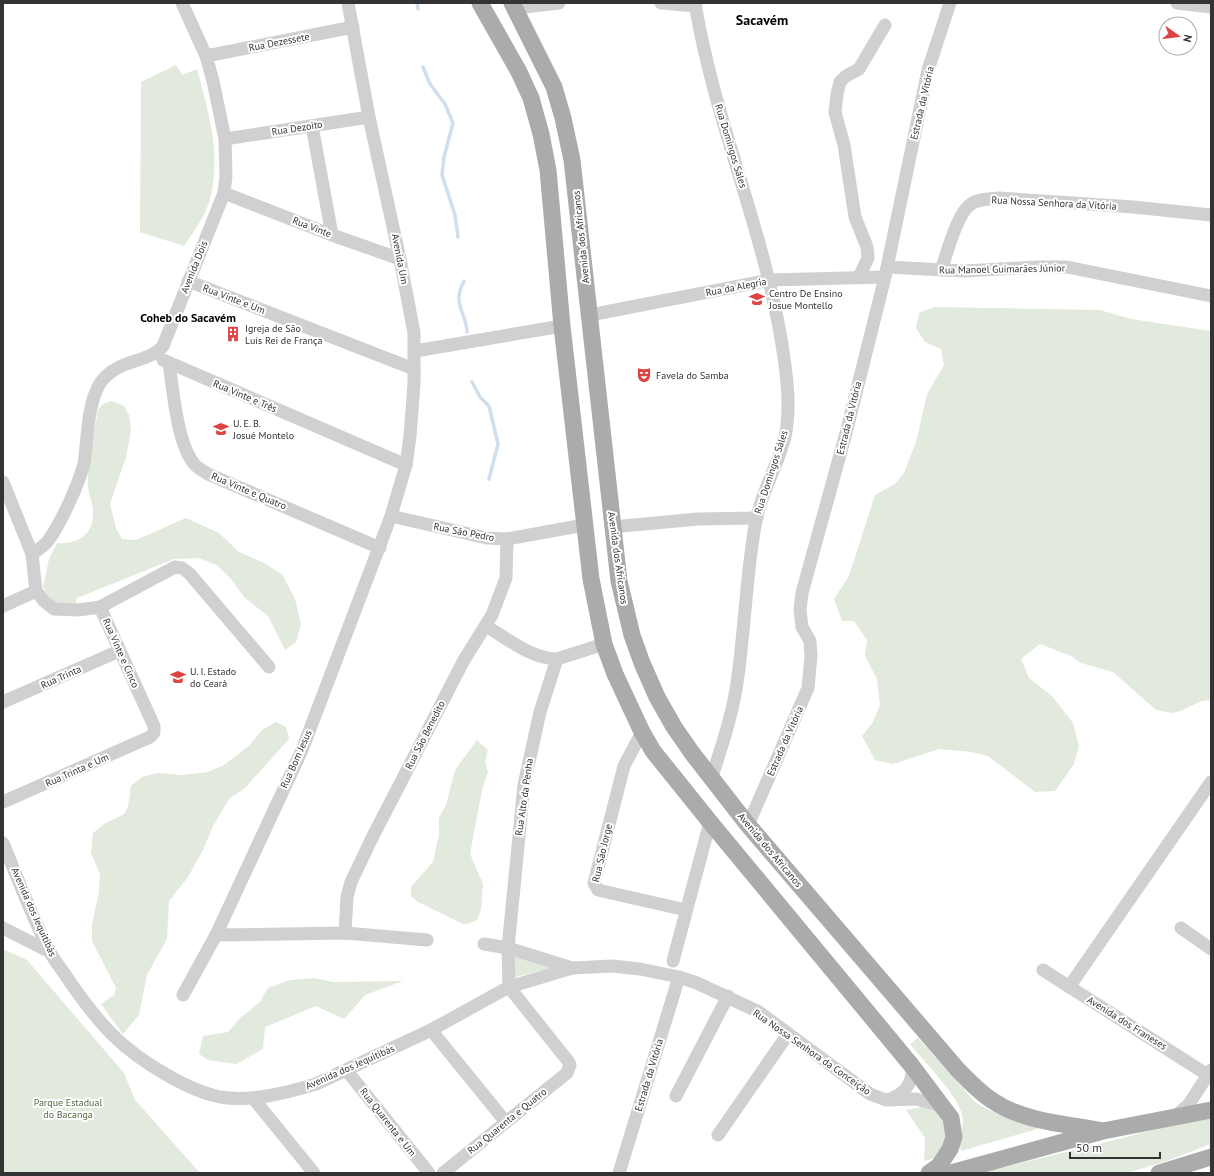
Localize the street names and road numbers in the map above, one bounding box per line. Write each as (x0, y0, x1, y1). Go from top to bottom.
street label: Rua Dezessete (248, 30, 310, 54)
street label: Estrada da Vitória (907, 65, 937, 141)
street label: Rua Domingos Sáles (712, 102, 750, 190)
street label: Rua Dezoito (271, 118, 323, 138)
street label: Avenida dos Africanos (570, 190, 592, 284)
street label: Rua Nossa Senhora da Vitória (991, 193, 1117, 213)
street label: Rua Vinte (291, 214, 333, 240)
street label: Avenida Um (389, 233, 411, 285)
street label: Avenida Dois (178, 239, 210, 295)
street label: Rua Manoel Guimarães Júnior (939, 261, 1066, 277)
street label: Rua da Alegria (704, 275, 768, 299)
street label: Rua Vinte e Um (201, 281, 267, 317)
street label: Rua Vinte e Três (211, 377, 279, 415)
street label: Estrada da Vitória (834, 380, 864, 456)
street label: Rua Domingos Sáles (751, 429, 791, 515)
street label: Rua Vinte e Quatro (209, 469, 289, 513)
street label: Avenida dos Africanos (605, 511, 631, 605)
street label: Rua São Pedro (433, 520, 495, 544)
street label: Rua Vinte e Cinco (100, 616, 142, 690)
street label: Rua Trinta (39, 662, 83, 692)
street label: Rua São Benedito (402, 698, 448, 772)
street label: Estrada da Vitória (764, 704, 806, 778)
street label: Rua Bom Jesus (277, 728, 315, 790)
street label: Rua Trinta e Um (43, 750, 111, 790)
street label: Rua Alto da Penha (512, 758, 536, 836)
street label: Avenida dos Africanos (735, 810, 805, 890)
street label: Rua São Jorge (589, 823, 615, 883)
street label: Avenida dos Jequitibás (9, 865, 59, 959)
street label: Avenida dos Franeses (1085, 993, 1169, 1053)
street label: Rua Nossa Senhora da Conceição (751, 1006, 873, 1098)
street label: Estrada da Vitória (632, 1037, 666, 1113)
street label: Avenida dos Jequitibás (303, 1042, 397, 1092)
street label: Rua Quarenta e Um (357, 1085, 419, 1159)
street label: Rua Quarenta e Quatro (465, 1085, 549, 1157)

